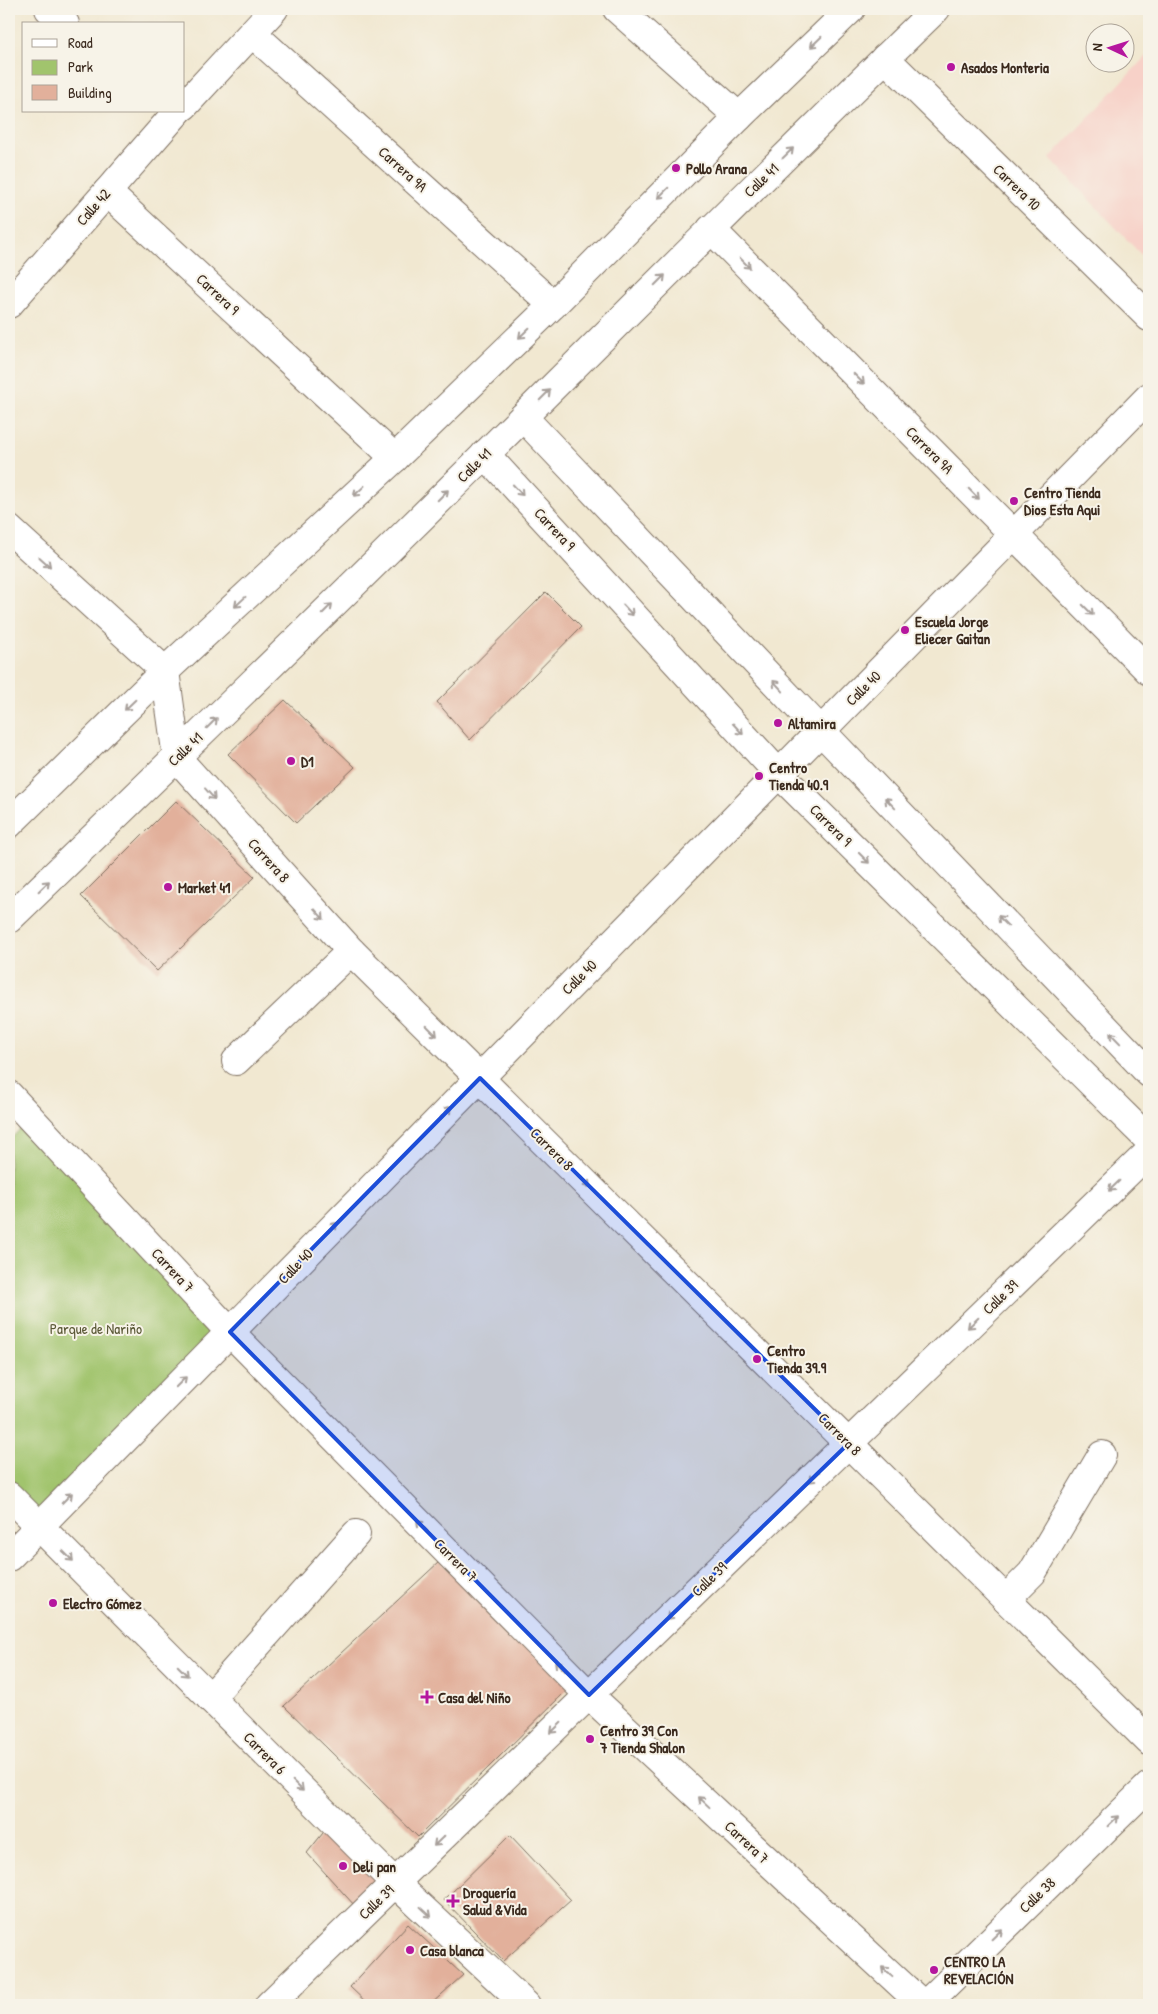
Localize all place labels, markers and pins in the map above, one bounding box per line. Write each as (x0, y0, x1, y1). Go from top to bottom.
place label: Asados Monteria (961, 57, 1049, 78)
marker: Asados Monteria (945, 61, 957, 73)
place label: Pollo Arana (686, 158, 747, 179)
marker: Pollo Arana (670, 162, 682, 174)
place label: Centro Tienda Dios Esta Aqui (1024, 482, 1100, 521)
marker: Centro Tienda Dios Esta Aqui (1008, 495, 1020, 507)
place label: Escuela Jorge Eliecer Gaitan (915, 611, 990, 649)
marker: Escuela Jorge Eliecer Gaitan (899, 624, 911, 636)
place label: Altamira (788, 713, 836, 734)
marker: Altamira (772, 717, 784, 729)
place label: D1 (301, 751, 314, 772)
marker: D1 (285, 755, 297, 767)
place label: Centro Tienda 40.9 (768, 757, 829, 795)
marker: Centro Tienda 40.9 (753, 770, 765, 782)
place label: Market 41 (178, 877, 231, 898)
marker: Market 41 (162, 881, 174, 893)
place label: Centro Tienda 39.9 (766, 1340, 827, 1378)
marker: Centro Tienda 39.9 (751, 1353, 763, 1365)
place label: Electro Gómez (63, 1593, 142, 1614)
marker: Electro Gómez (47, 1597, 59, 1609)
place label: Casa del Niño (438, 1687, 511, 1708)
marker: Casa del Niño (420, 1690, 434, 1704)
place label: Centro 39 Con 7 Tienda Shalon (599, 1720, 685, 1758)
marker: Centro 39 Con 7 Tienda Shalon (584, 1733, 596, 1745)
place label: Deli pan (353, 1856, 396, 1878)
marker: Deli pan (337, 1860, 349, 1872)
place label: Droguería Salud &Vida (463, 1882, 527, 1920)
marker: Droguería Salud &Vida (447, 1895, 459, 1907)
place label: Casa blanca (420, 1940, 484, 1961)
marker: Casa blanca (404, 1944, 416, 1956)
place label: CENTRO LA REVELACIÓN (944, 1951, 1013, 1989)
marker: CENTRO LA REVELACIÓN (928, 1964, 940, 1976)

